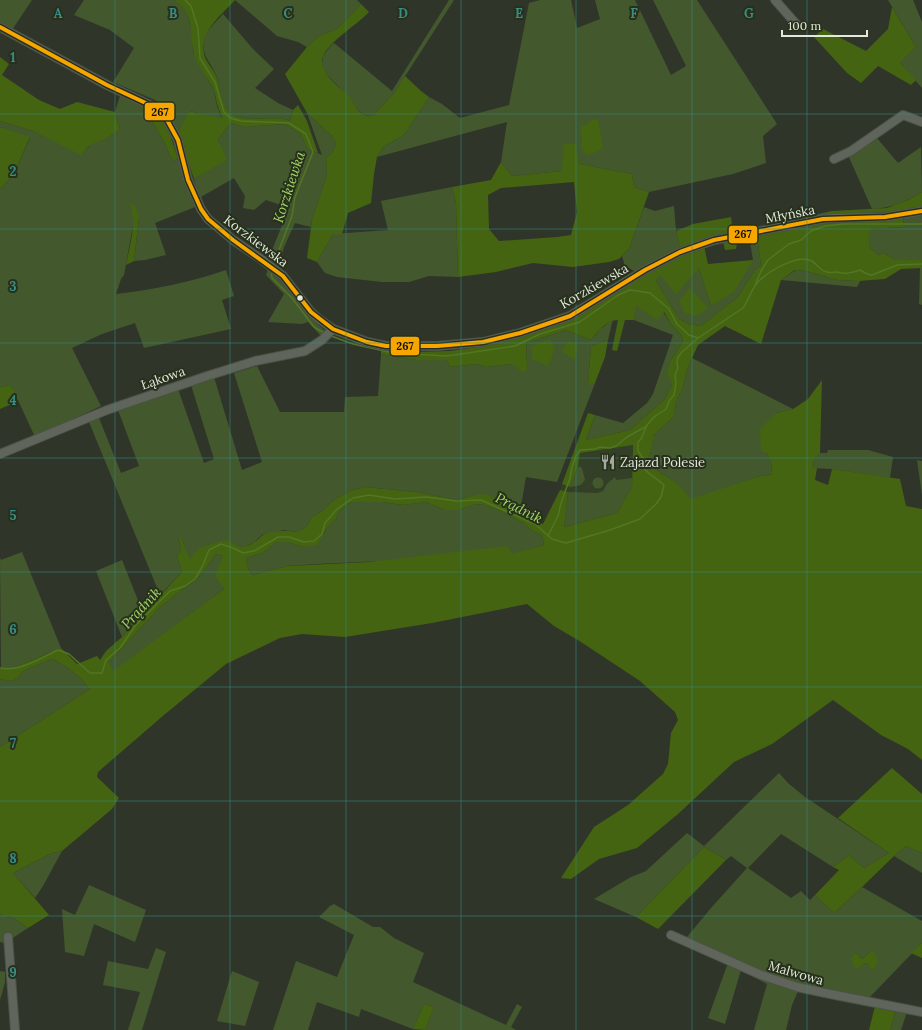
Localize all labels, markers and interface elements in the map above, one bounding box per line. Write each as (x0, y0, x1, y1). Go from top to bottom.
text: A (54, 5, 63, 22)
text: B (169, 5, 178, 22)
text: C (284, 5, 293, 22)
text: D (398, 5, 408, 22)
text: E (515, 5, 523, 22)
text: F (630, 5, 638, 22)
text: G (744, 5, 754, 22)
scale bar (782, 12, 867, 38)
text: 100 m (788, 18, 821, 33)
text: 1 (10, 49, 16, 66)
line badge: 267 (144, 102, 175, 121)
text: 267 (151, 105, 169, 119)
water label: Korzkiewka (269, 149, 309, 225)
text: 2 (10, 163, 17, 180)
street label: Młyńska (764, 201, 817, 227)
street label: Korzkiewska (220, 211, 292, 271)
line badge: 267 (728, 225, 758, 244)
text: 267 (734, 227, 752, 241)
street label: Korzkiewska (557, 259, 632, 312)
text: 3 (9, 278, 17, 295)
unlabelled marker (295, 293, 305, 303)
line badge: 267 (390, 336, 420, 356)
text: 267 (396, 339, 414, 353)
street label: Łąkowa (139, 362, 188, 394)
text: 4 (9, 392, 17, 409)
restaurant icon: Zajazd Polesie (599, 453, 617, 471)
place label: Zajazd Polesie (620, 454, 705, 471)
water label: Prądnik (492, 489, 546, 527)
text: 5 (9, 507, 17, 524)
water label: Prądnik (117, 583, 165, 633)
text: 6 (9, 621, 17, 638)
text: 7 (10, 735, 16, 752)
text: 8 (9, 850, 17, 867)
street label: Malwowa (766, 957, 826, 989)
text: 9 (9, 964, 17, 981)

